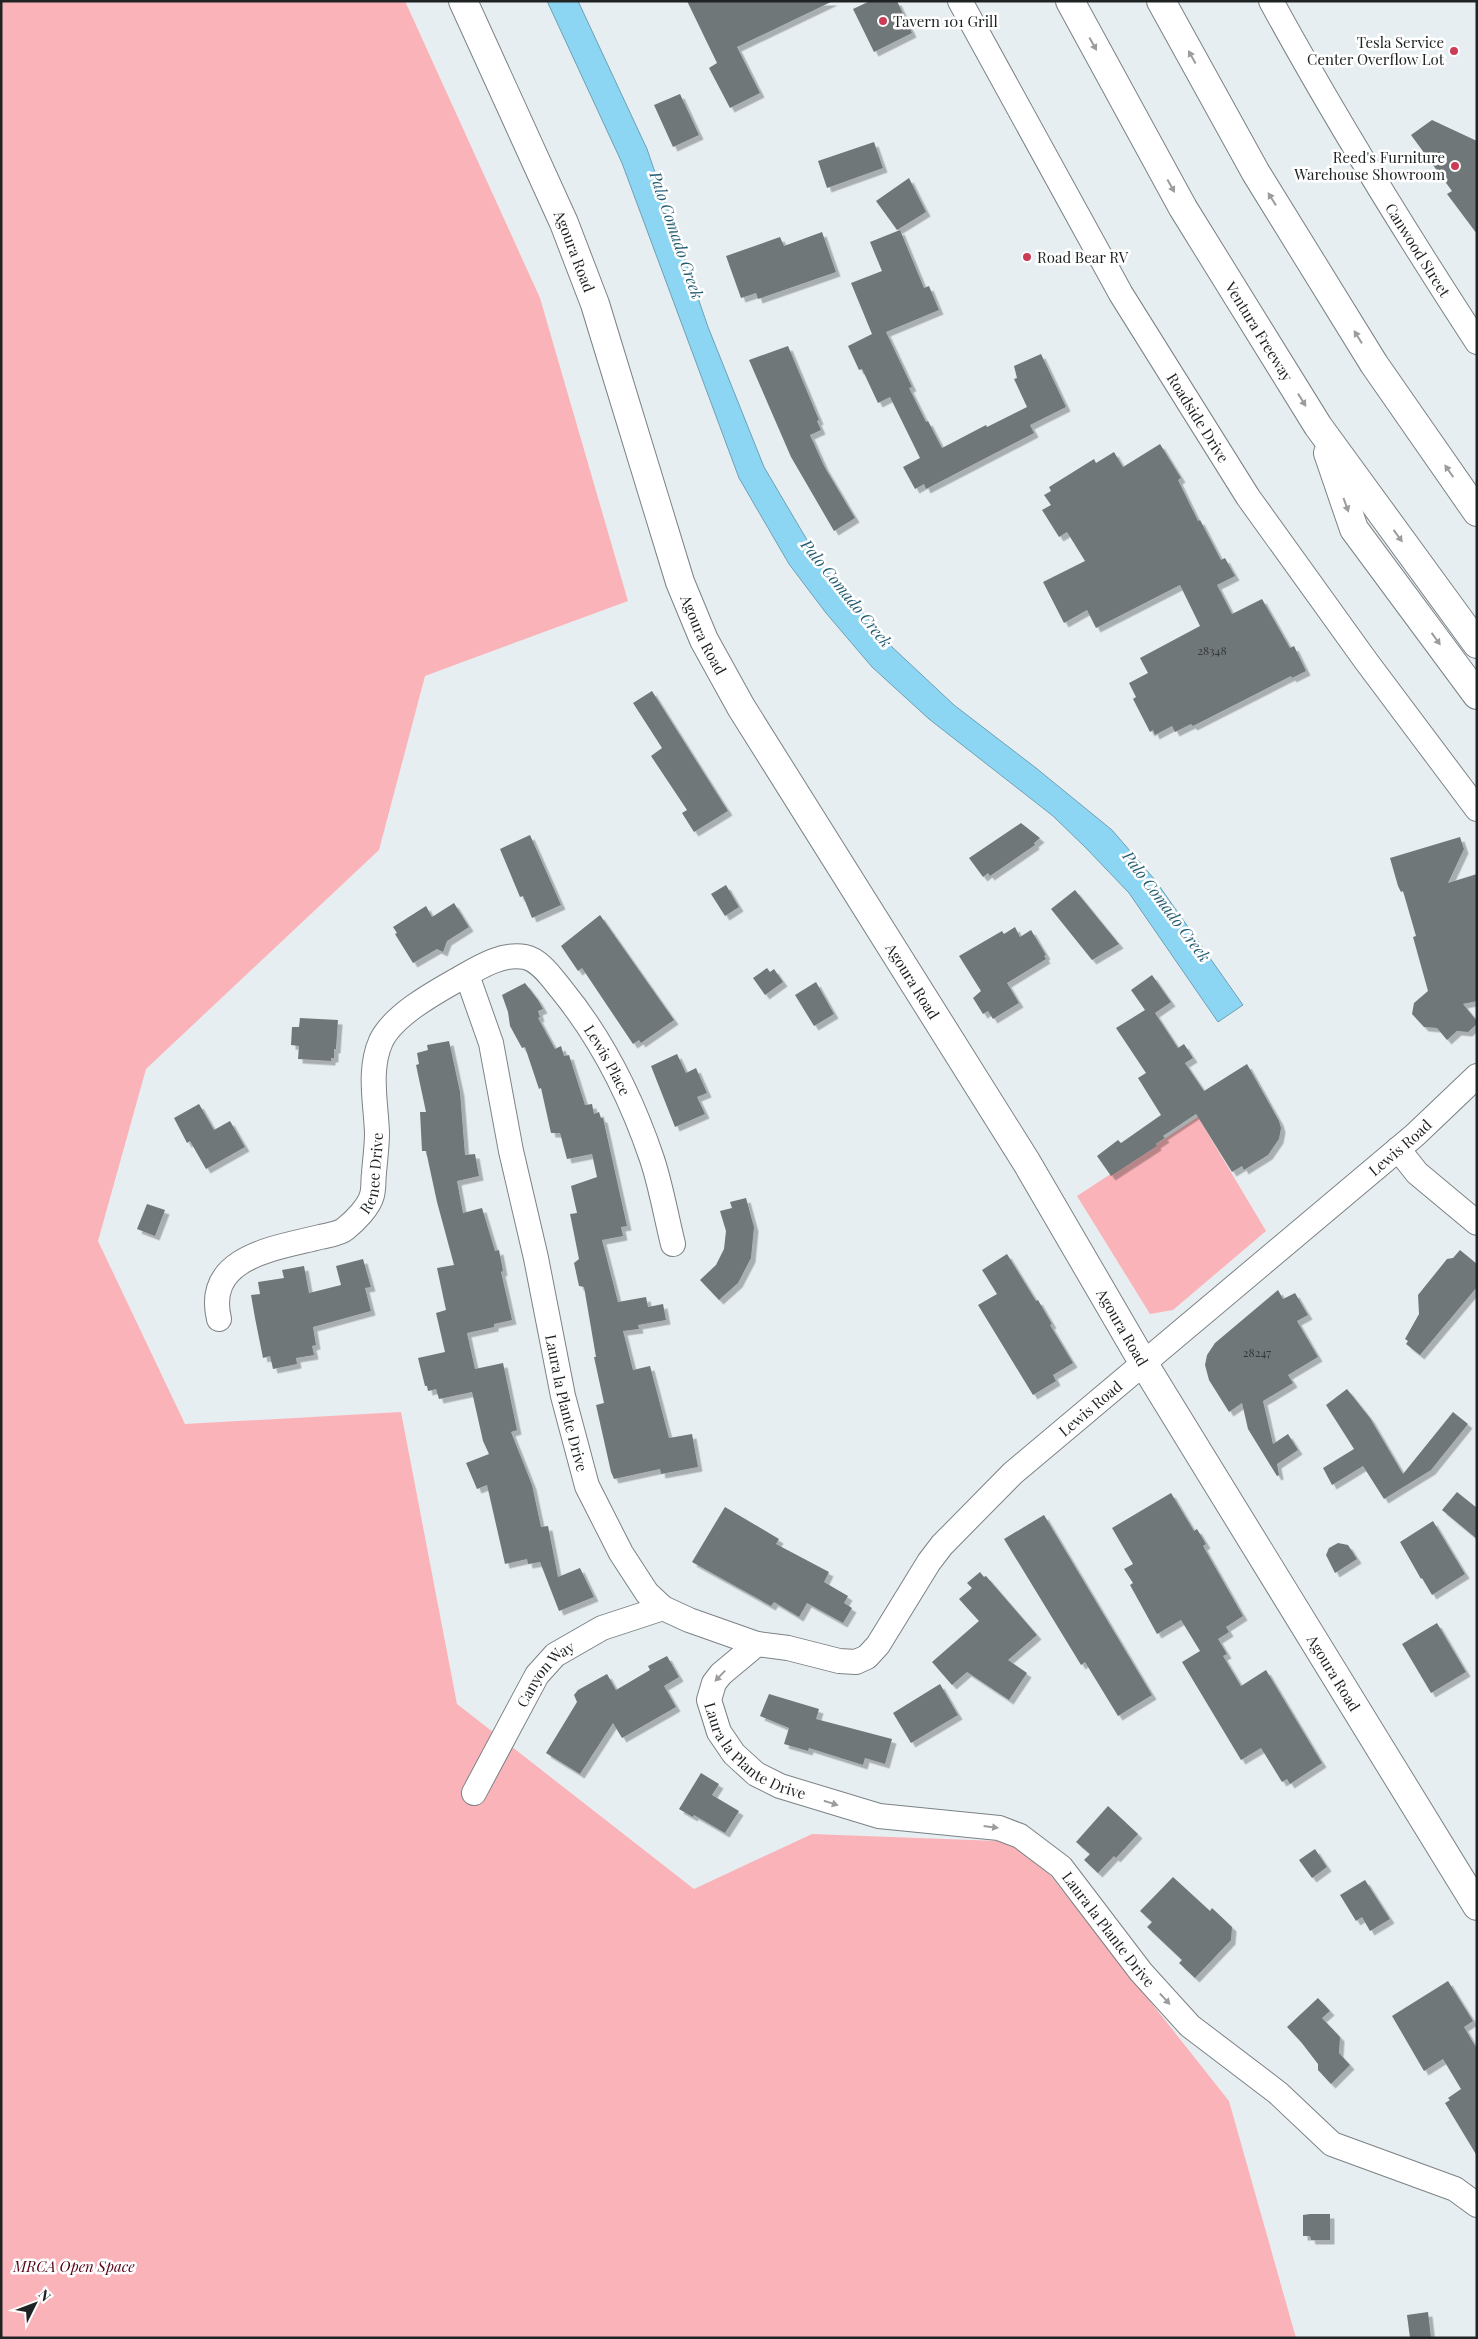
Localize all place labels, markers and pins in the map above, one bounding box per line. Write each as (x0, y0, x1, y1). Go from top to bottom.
place label: Tavern 101 Grill (893, 11, 998, 31)
marker: Tavern 101 Grill (877, 15, 889, 27)
place label: Tesla Service Center Overflow Lot (1307, 32, 1445, 69)
marker: Tesla Service Center Overflow Lot (1448, 45, 1460, 57)
place label: Reed's Furniture Warehouse Showroom (1293, 147, 1446, 184)
marker: Reed's Furniture Warehouse Showroom (1449, 160, 1461, 172)
place label: Road Bear RV (1037, 247, 1129, 267)
marker: Road Bear RV (1021, 251, 1033, 263)

